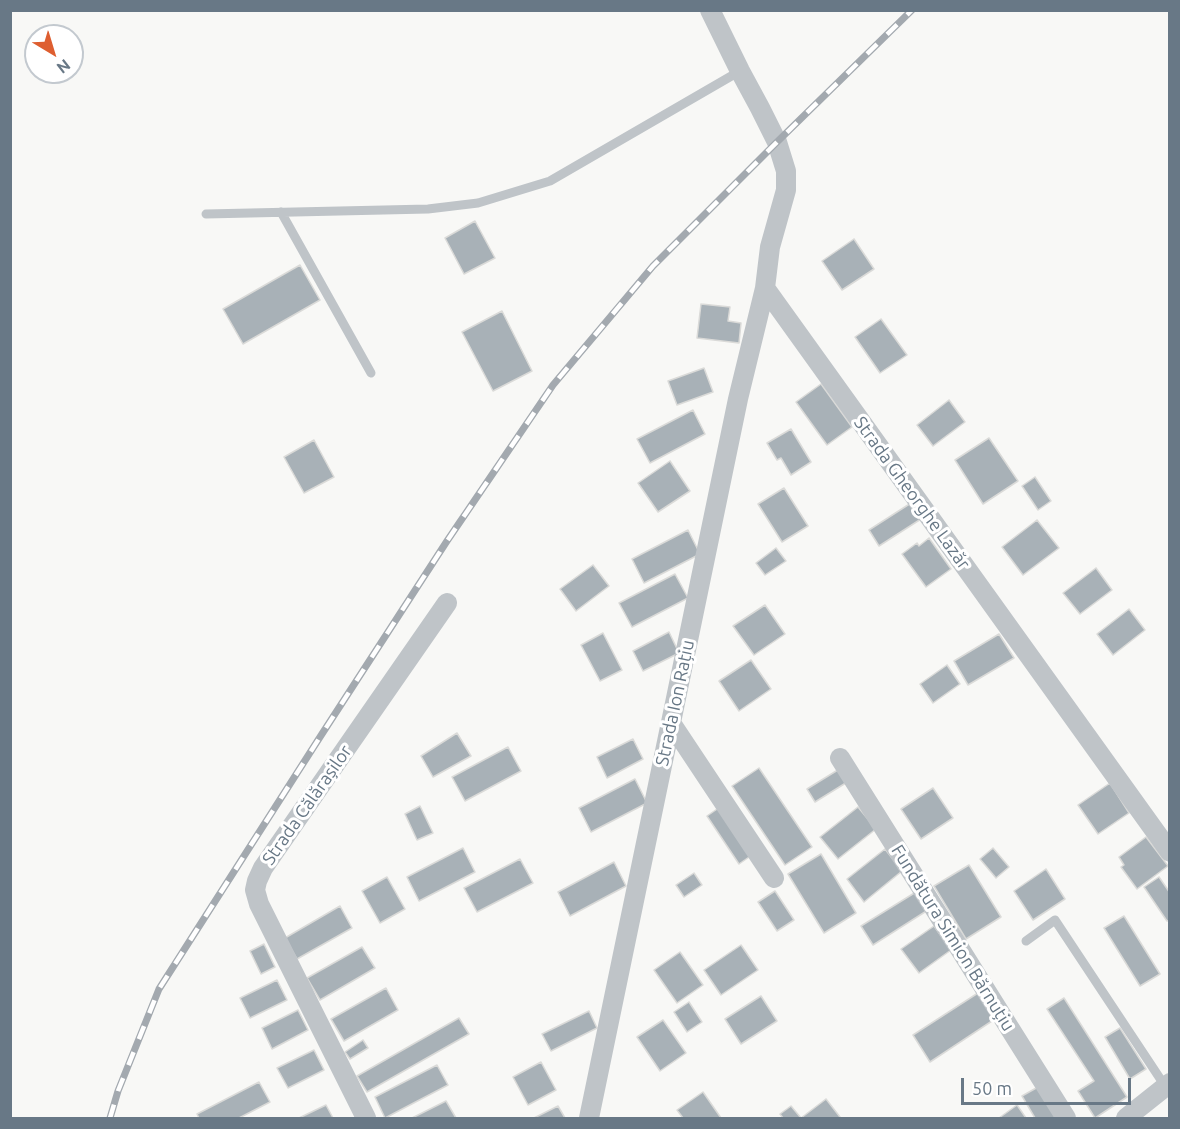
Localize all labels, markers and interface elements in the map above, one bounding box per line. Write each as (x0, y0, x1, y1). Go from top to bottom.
north arrow (24, 24, 84, 84)
text: N (54, 56, 74, 77)
street label: Strada Gheorghe Lazăr (849, 412, 975, 574)
street label: Strada Ion Rațiu (651, 638, 699, 768)
street label: Strada Călărașilor (258, 741, 356, 869)
street label: Fundătura Simion Bărnuțiu (887, 841, 1019, 1035)
scale bar (964, 1066, 1134, 1104)
text: 50 m (972, 1078, 1012, 1098)

